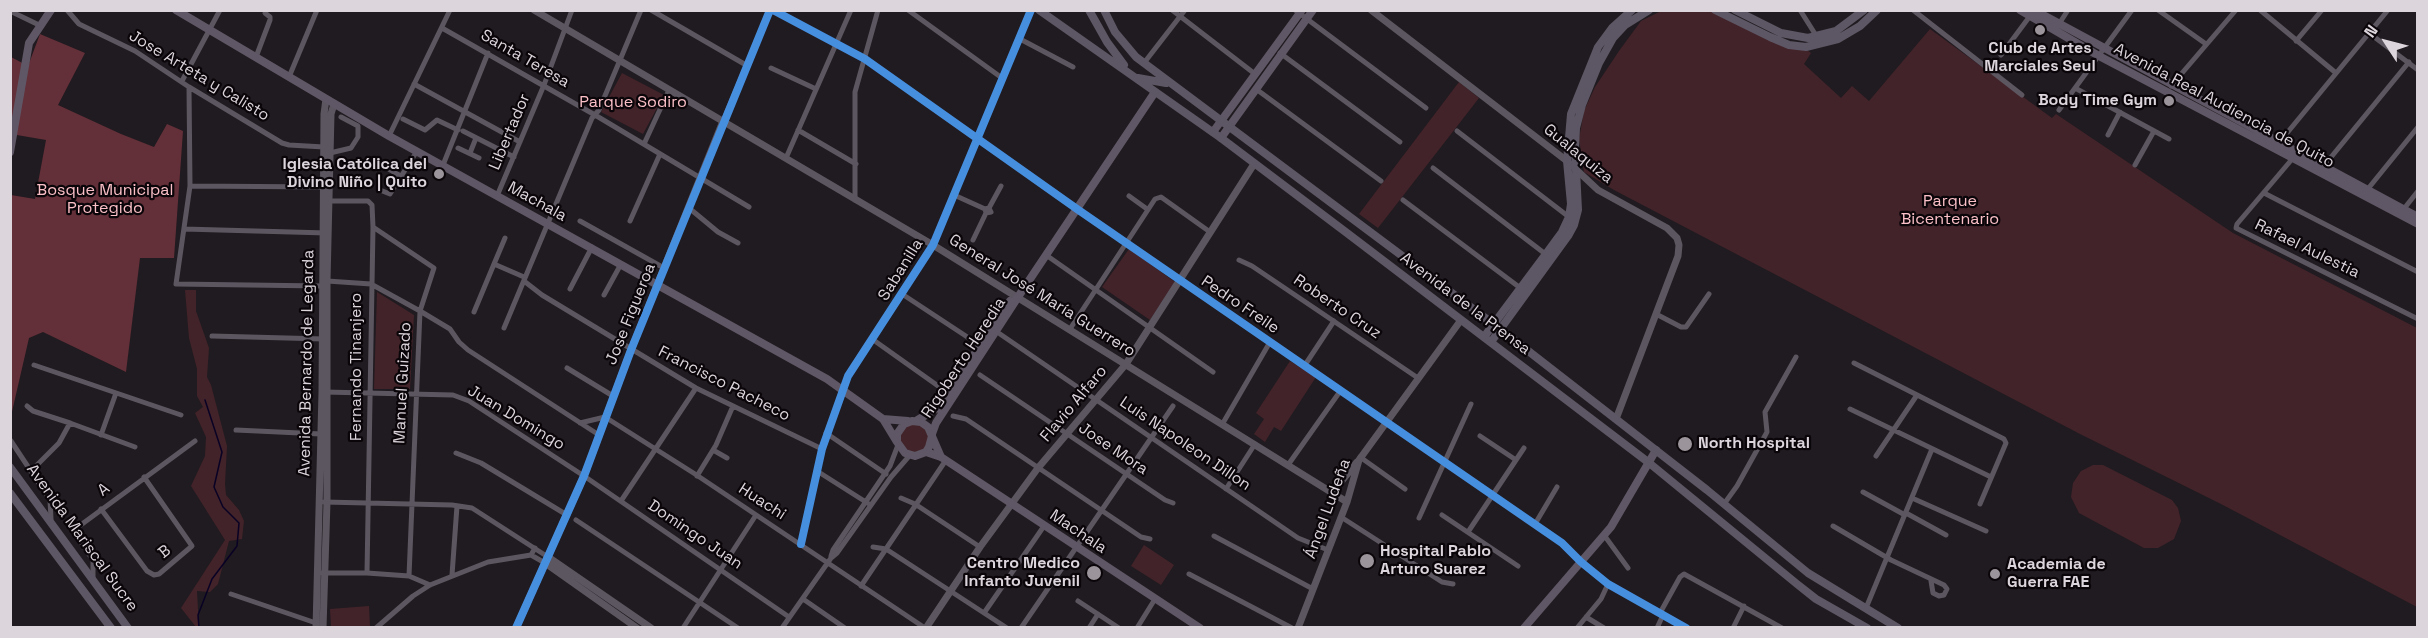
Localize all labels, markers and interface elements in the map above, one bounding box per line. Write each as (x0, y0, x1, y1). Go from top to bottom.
north arrow (2356, 12, 2416, 72)
text: N (2359, 21, 2383, 42)
marker: Club de Artes Marciales Seul (2033, 23, 2047, 37)
street label: Jose Arteta y Calisto (125, 26, 273, 126)
street label: Santa Teresa (477, 26, 573, 92)
place label: Club de Artes Marciales Seul (1984, 39, 2096, 77)
street label: Avenida Real Audiencia de Quito (2110, 40, 2338, 172)
street label: Libertador (485, 91, 535, 173)
place label: Body Time Gym (2038, 91, 2157, 111)
park label: Parque Sodiro (579, 93, 687, 113)
marker: Body Time Gym (2162, 94, 2176, 108)
street label: Gualaquiza (1539, 120, 1617, 188)
place label: Iglesia Católica del Divino Niño | Quito (282, 155, 427, 193)
marker: Iglesia Católica del Divino Niño | Quito (432, 167, 446, 181)
street label: Machala (504, 178, 570, 226)
park label: Bosque Municipal Protegido (37, 181, 173, 219)
park label: Parque Bicentenario (1901, 192, 1999, 230)
street label: Rafael Aulestia (2251, 215, 2363, 283)
street label: General José María Guerrero (945, 231, 1139, 361)
street label: Sabanilla (875, 236, 927, 304)
street label: Avenida Bernardo de Legarda (295, 249, 319, 477)
street label: Avenida de la Prensa (1396, 249, 1534, 359)
street label: Jose Figueroa (602, 260, 660, 368)
street label: Roberto Cruz (1290, 271, 1384, 343)
street label: Pedro Freile (1197, 272, 1283, 338)
street label: Fernando Tinanjero (347, 293, 367, 441)
street label: Rigoberto Heredia (918, 294, 1010, 422)
street label: Manuel Guizado (390, 322, 416, 444)
street label: Francisco Pacheco (655, 342, 793, 426)
street label: Flavio Alfaro (1037, 362, 1111, 446)
street label: Juan Domingo (464, 381, 568, 455)
street label: Luis Napoleon Dillon (1116, 393, 1254, 495)
street label: Jose Mora (1075, 419, 1151, 479)
place label: North Hospital (1698, 434, 1810, 454)
marker: North Hospital (1676, 435, 1694, 453)
street label: Ángel Ludeña (1301, 456, 1355, 562)
street label: Avenida Mariscal Sucre (22, 461, 142, 615)
street label: A (94, 479, 114, 501)
street label: Huachi (735, 480, 789, 524)
street label: Domingo Juan (644, 496, 746, 574)
street label: Machala (1046, 506, 1110, 558)
street label: B (155, 541, 175, 563)
place label: Hospital Pablo Arturo Suarez (1380, 542, 1491, 580)
marker: Hospital Pablo Arturo Suarez (1358, 552, 1376, 570)
place label: Centro Medico Infanto Juvenil (964, 554, 1080, 592)
place label: Academia de Guerra FAE (2007, 555, 2106, 593)
marker: Centro Medico Infanto Juvenil (1085, 564, 1103, 582)
marker: Academia de Guerra FAE (1988, 567, 2002, 581)

